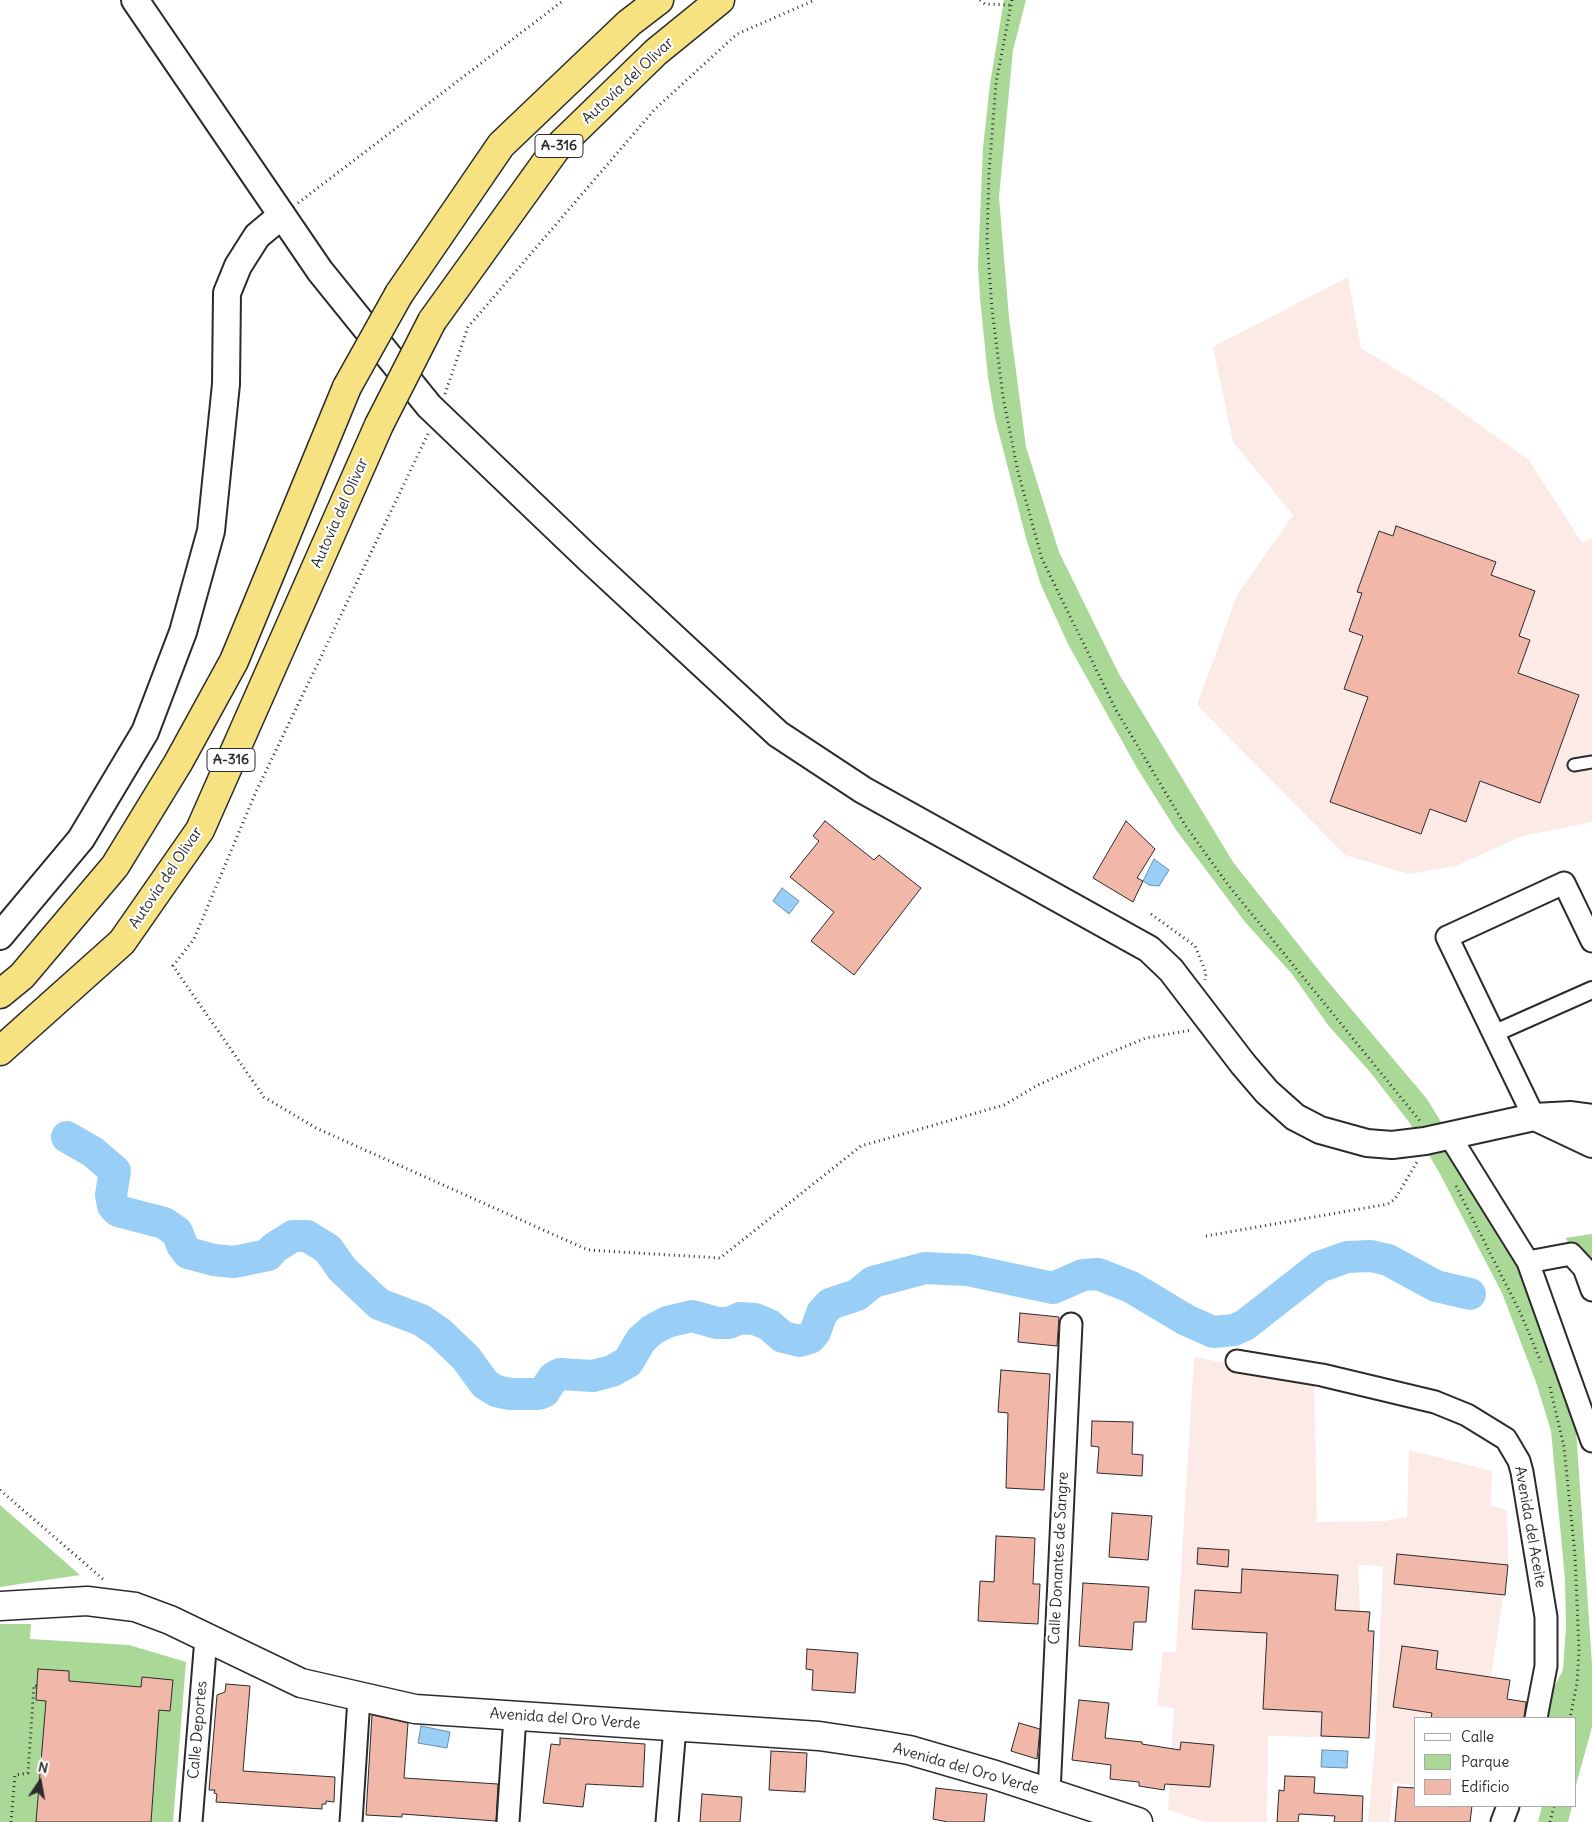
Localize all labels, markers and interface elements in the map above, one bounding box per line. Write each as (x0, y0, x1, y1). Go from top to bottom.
street label: Autovía del Olivar (578, 34, 678, 128)
road number: A-316 (535, 134, 583, 158)
street label: Autovía del Olivar (308, 455, 372, 571)
road number: A-316 (207, 748, 255, 772)
street label: Autovía del Olivar (125, 824, 207, 932)
street label: Avenida del Aceite (1510, 1465, 1550, 1589)
street label: Calle Donantes de Sangre (1045, 1471, 1073, 1645)
street label: Calle Deportes (185, 1680, 211, 1780)
street label: Avenida del Oro Verde (489, 1705, 641, 1733)
legend (1414, 1717, 1577, 1807)
text: Calle (1461, 1727, 1494, 1746)
street label: Avenida del Oro Verde (891, 1740, 1041, 1798)
text: Parque (1461, 1752, 1509, 1771)
north arrow (15, 1757, 65, 1807)
text: N (37, 1758, 50, 1777)
text: Edificio (1461, 1777, 1509, 1796)

